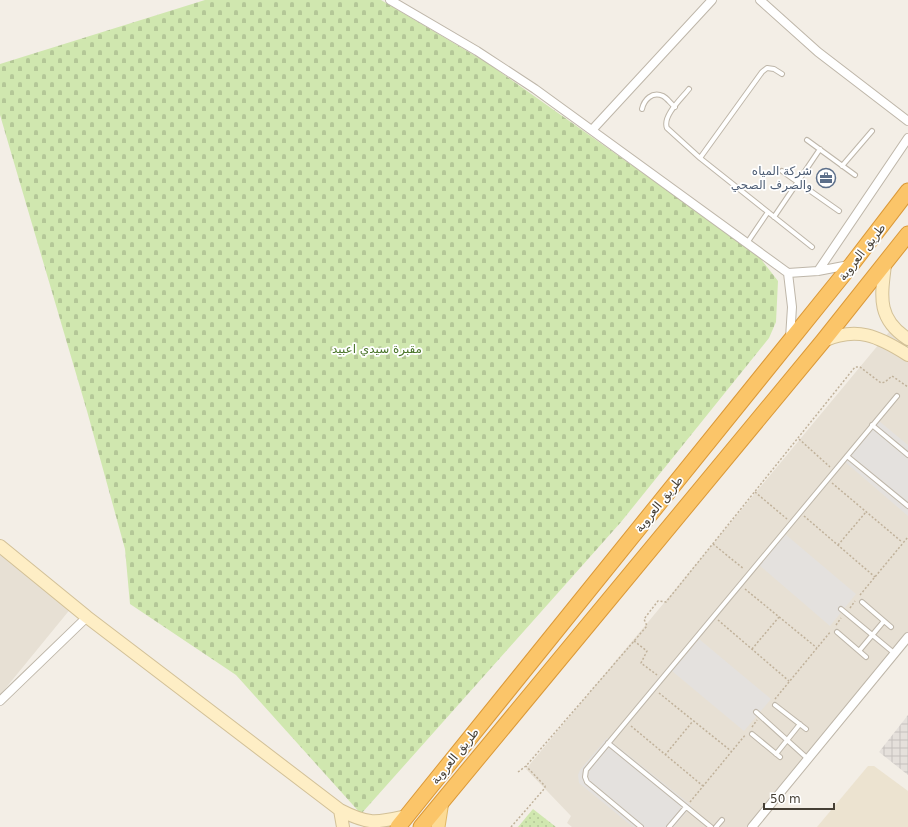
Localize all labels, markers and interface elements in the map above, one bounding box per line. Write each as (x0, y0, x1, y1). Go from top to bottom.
place label: شركة المياه والصرف الصحي (731, 164, 812, 193)
office icon: شركة المياه والصرف الصحي (815, 167, 837, 189)
street label: طريق العروبة (835, 221, 889, 284)
park label: مقبرة سيدي اعبيد (332, 342, 422, 357)
street label: طريق العروبة (632, 473, 687, 536)
street label: طريق العروبة (428, 725, 483, 788)
scale bar (764, 785, 834, 811)
text: 50 m (770, 792, 801, 806)

